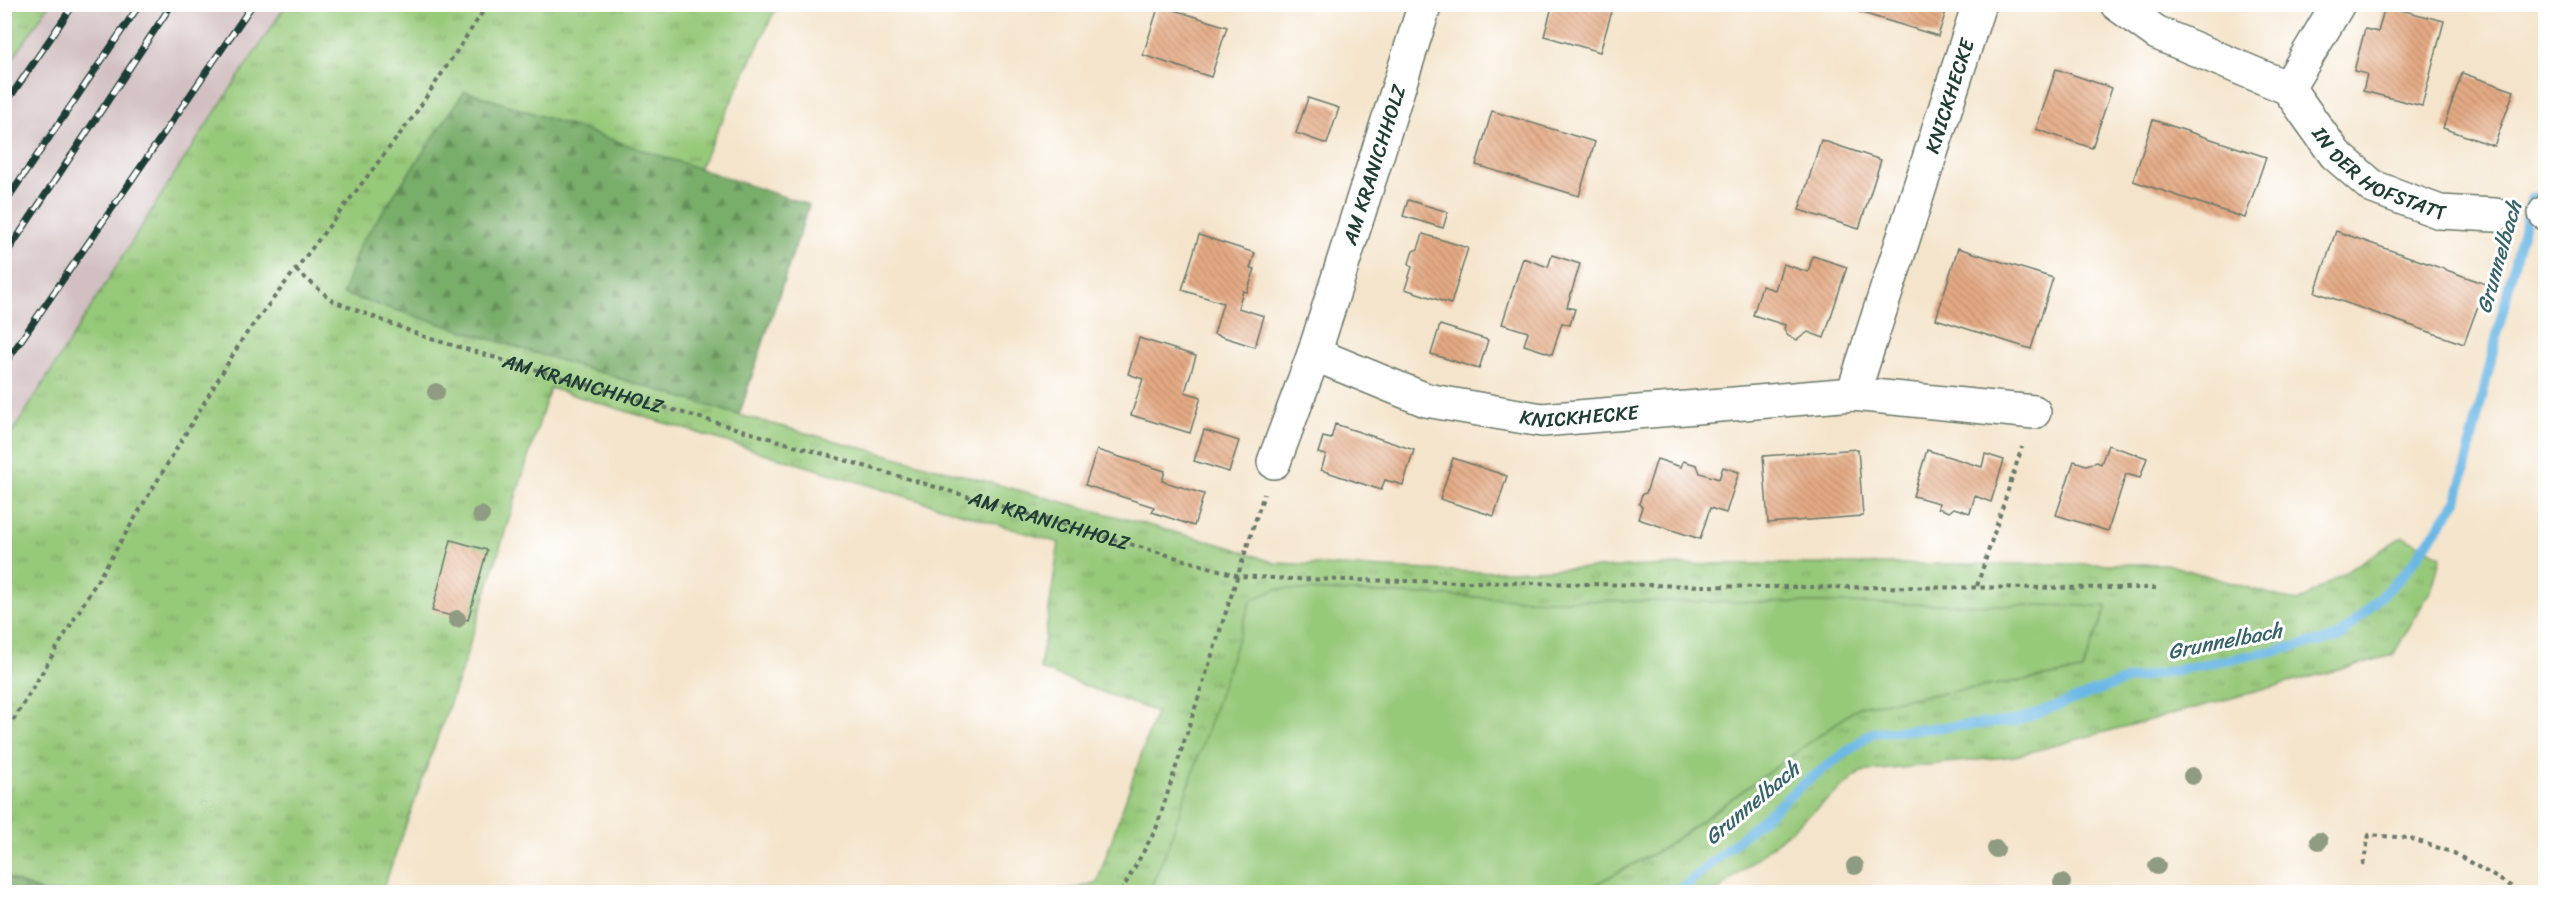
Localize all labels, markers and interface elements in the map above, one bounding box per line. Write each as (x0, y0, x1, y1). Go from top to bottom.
street label: KNICKHECKE (1915, 32, 1985, 158)
street label: AM KRANICHHOLZ (1332, 80, 1417, 250)
street label: IN DER HOFSTATT (2302, 118, 2448, 230)
water label: Grunnelbach (2465, 194, 2534, 318)
street label: AM KRANICHHOLZ (497, 344, 668, 424)
street label: KNICKHECKE (1517, 395, 1642, 438)
street label: AM KRANICHHOLZ (964, 480, 1135, 561)
water label: Grunnelbach (2165, 611, 2287, 671)
water label: Grunnelbach (1695, 750, 1810, 855)

